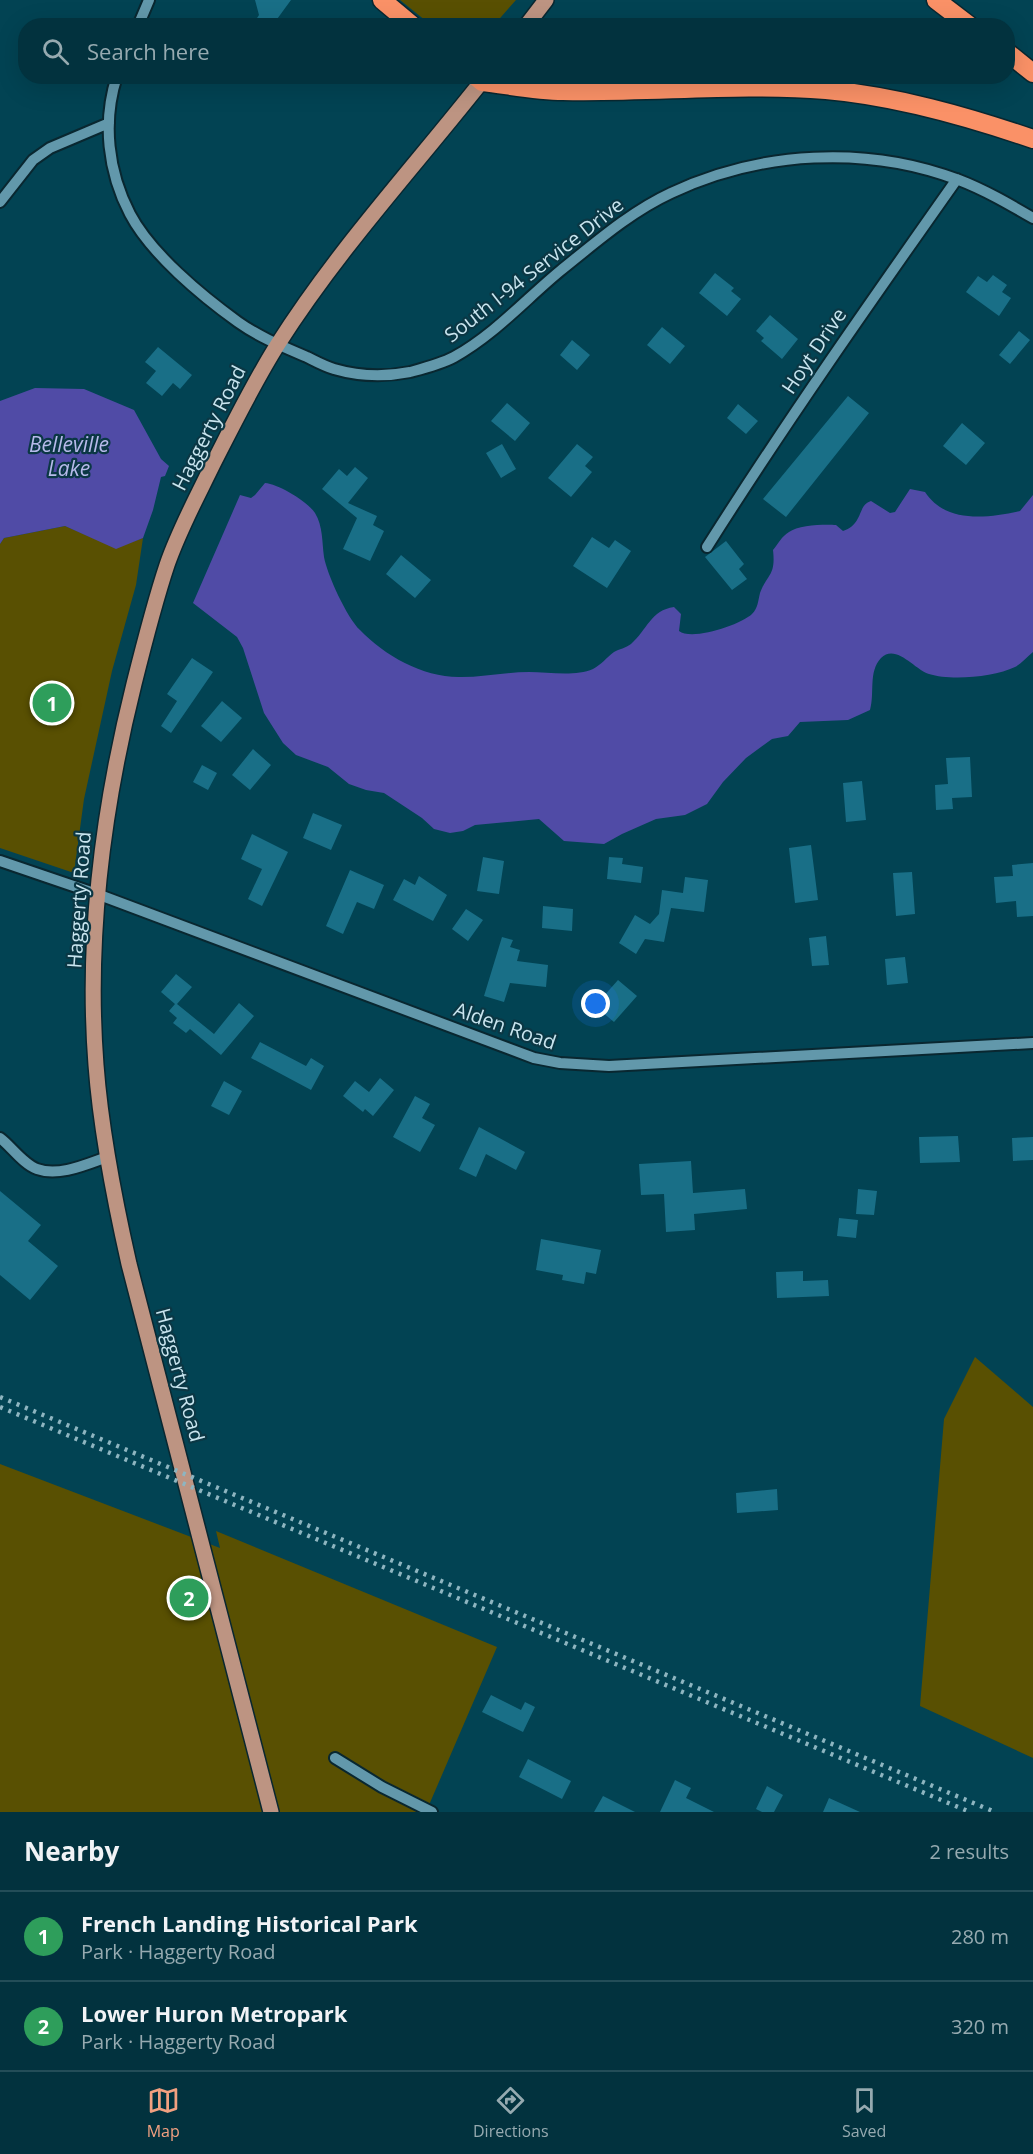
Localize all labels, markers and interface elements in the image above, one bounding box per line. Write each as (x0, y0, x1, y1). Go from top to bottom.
search box (18, 18, 1015, 84)
icon: search (39, 35, 72, 68)
text: Search here (87, 36, 210, 66)
street label: South I-94 Service Drive (439, 191, 629, 348)
street label: Hoyt Drive (775, 303, 852, 399)
street label: Haggerty Road (165, 361, 252, 495)
water label: Belleville Lake (29, 430, 109, 482)
pin: 1 (32, 680, 72, 726)
street label: Haggerty Road (60, 831, 97, 969)
your location (581, 989, 610, 1018)
street label: Alden Road (450, 995, 560, 1056)
street label: Haggerty Road (150, 1305, 211, 1445)
pin: 2 (170, 1576, 208, 1620)
text: Nearby (24, 1833, 119, 1869)
text: 2 results (929, 1838, 1009, 1865)
text: French Landing Historical Park (81, 1908, 418, 1938)
text: 1 (38, 1923, 49, 1950)
text: 280 m (951, 1923, 1009, 1950)
text: Park · Haggerty Road (81, 1938, 276, 1965)
text: Lower Huron Metropark (81, 1998, 347, 2028)
text: 2 (38, 2013, 49, 2040)
text: 320 m (951, 2013, 1009, 2040)
text: Park · Haggerty Road (81, 2028, 276, 2055)
tab: Map (147, 2084, 180, 2142)
tab: Directions (473, 2084, 549, 2142)
tab: Saved (842, 2084, 886, 2142)

